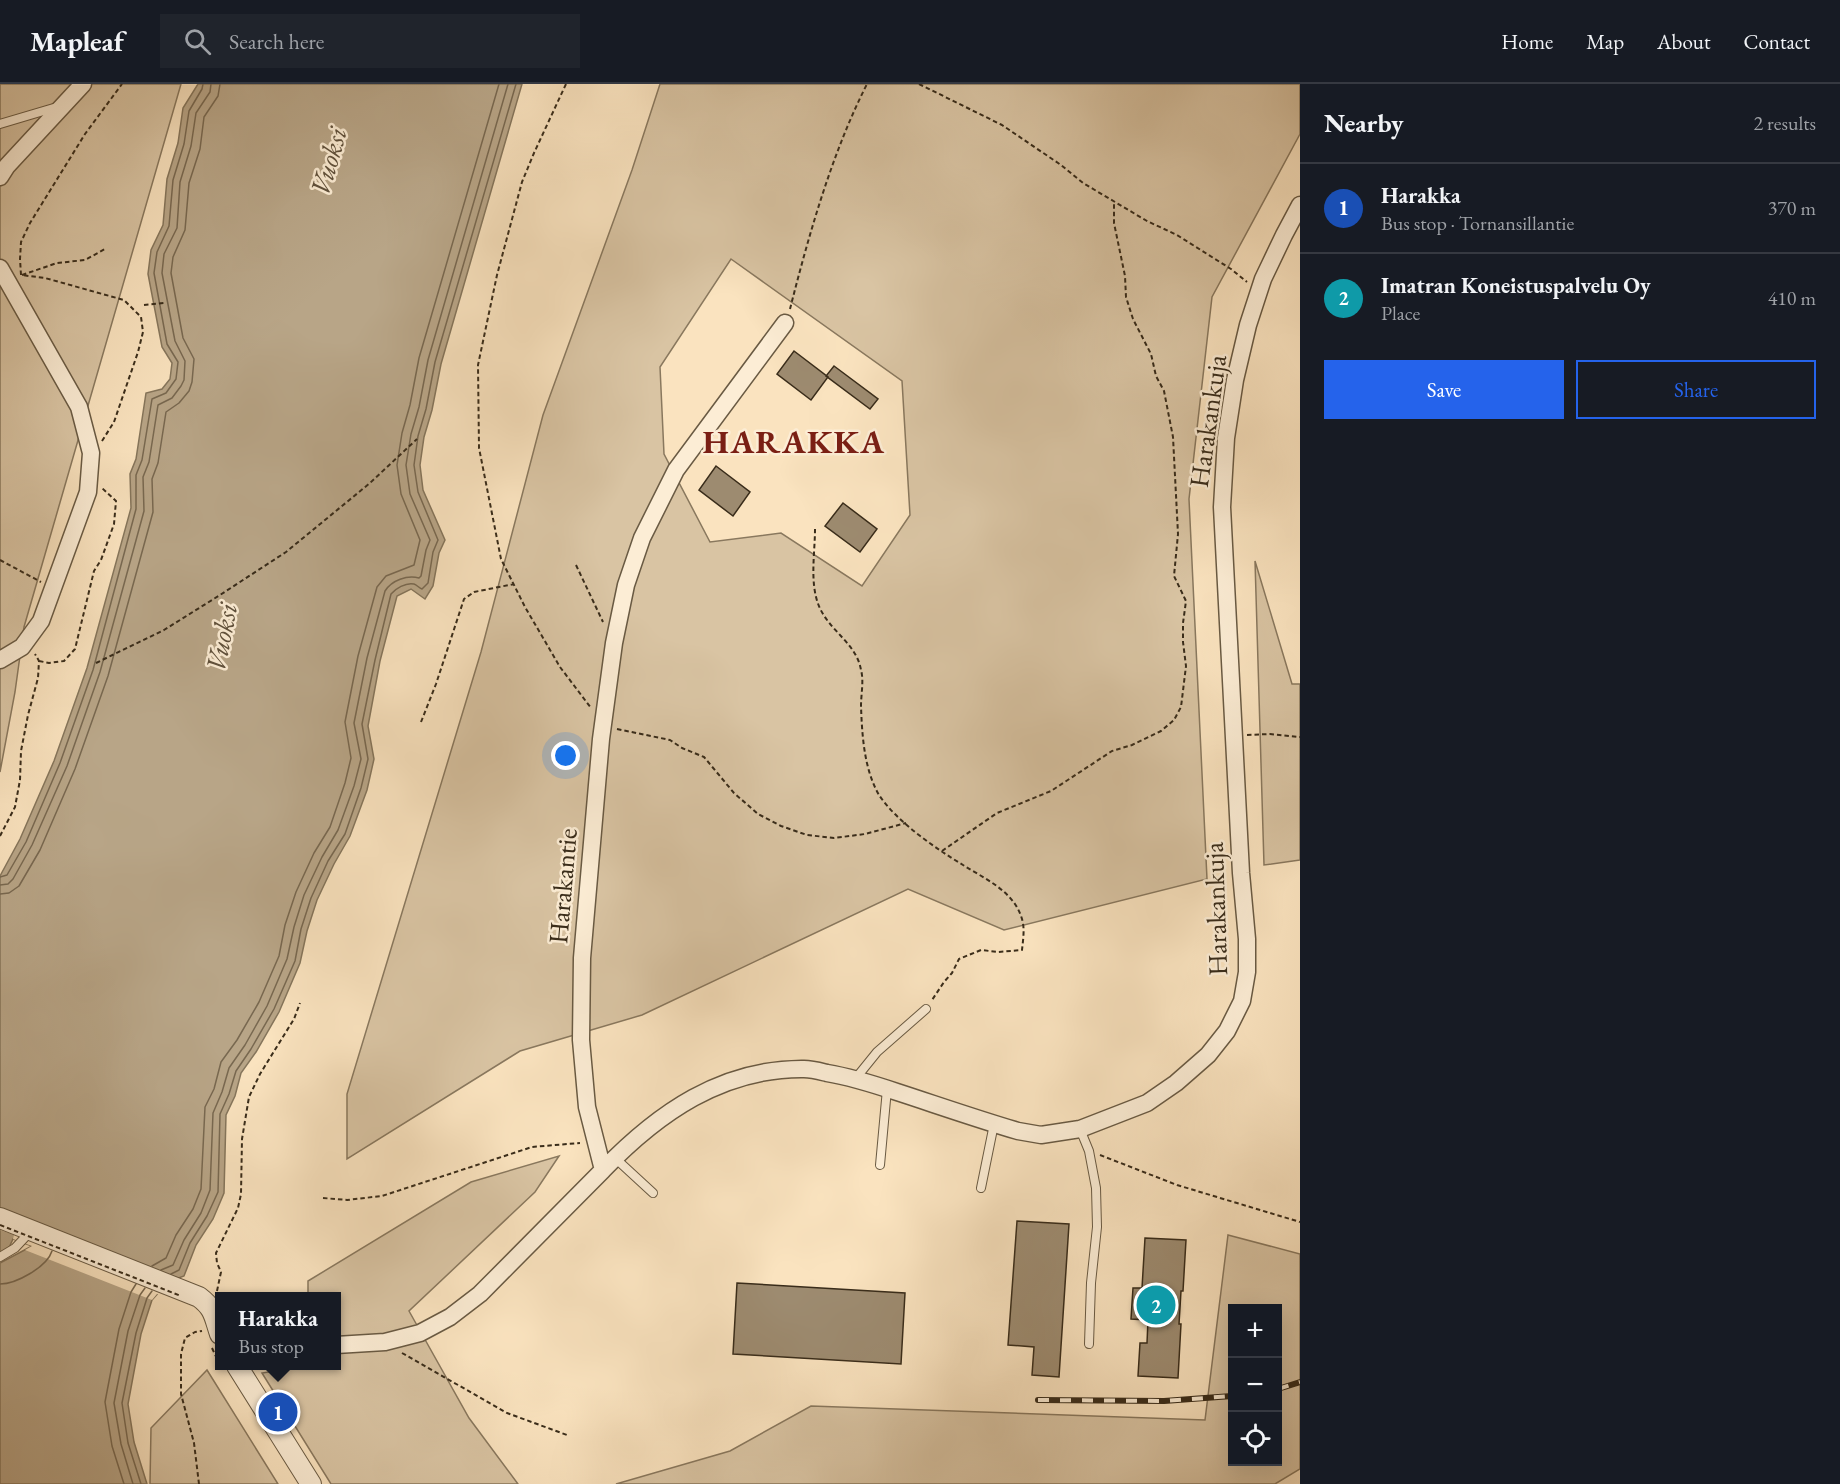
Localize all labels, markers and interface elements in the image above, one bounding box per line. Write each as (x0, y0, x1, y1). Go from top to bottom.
search box (160, 14, 580, 68)
text: Mapleaf (30, 23, 124, 59)
icon: search (181, 25, 214, 58)
text: Search here (229, 27, 324, 56)
text: Home (1501, 28, 1553, 55)
text: Map (1586, 28, 1624, 55)
text: About (1657, 28, 1710, 55)
text: Contact (1743, 28, 1810, 55)
text: Nearby (1324, 106, 1404, 140)
text: 2 results (1753, 110, 1816, 136)
water label: Vuoksi (301, 121, 355, 199)
text: Harakka (1381, 181, 1461, 210)
text: 1 (1338, 195, 1349, 221)
text: 370 m (1768, 195, 1816, 221)
text: Bus stop · Tornansillantie (1381, 210, 1574, 236)
text: Imatran Koneistuspalvelu Oy (1381, 271, 1651, 300)
text: 2 (1338, 285, 1349, 311)
text: 410 m (1768, 285, 1816, 311)
text: Place (1381, 300, 1420, 326)
street label: Harakankuja (1181, 352, 1234, 490)
button: Save (1324, 360, 1564, 419)
button: Share (1576, 360, 1816, 419)
district label: HARAKKA (702, 420, 886, 463)
water label: Vuoksi (197, 598, 246, 674)
your location (551, 741, 580, 770)
street label: Harakantie (540, 827, 585, 945)
street label: Harakankuja (1196, 841, 1235, 977)
pin: 2 (1136, 1282, 1176, 1328)
popup (215, 1292, 341, 1370)
text: Harakka (238, 1304, 318, 1333)
map controls (1228, 1304, 1282, 1466)
button: + (1228, 1304, 1282, 1358)
text: Bus stop (238, 1333, 304, 1359)
button: − (1228, 1358, 1282, 1412)
pin: 1 (258, 1390, 298, 1434)
button: locate (1228, 1412, 1282, 1466)

